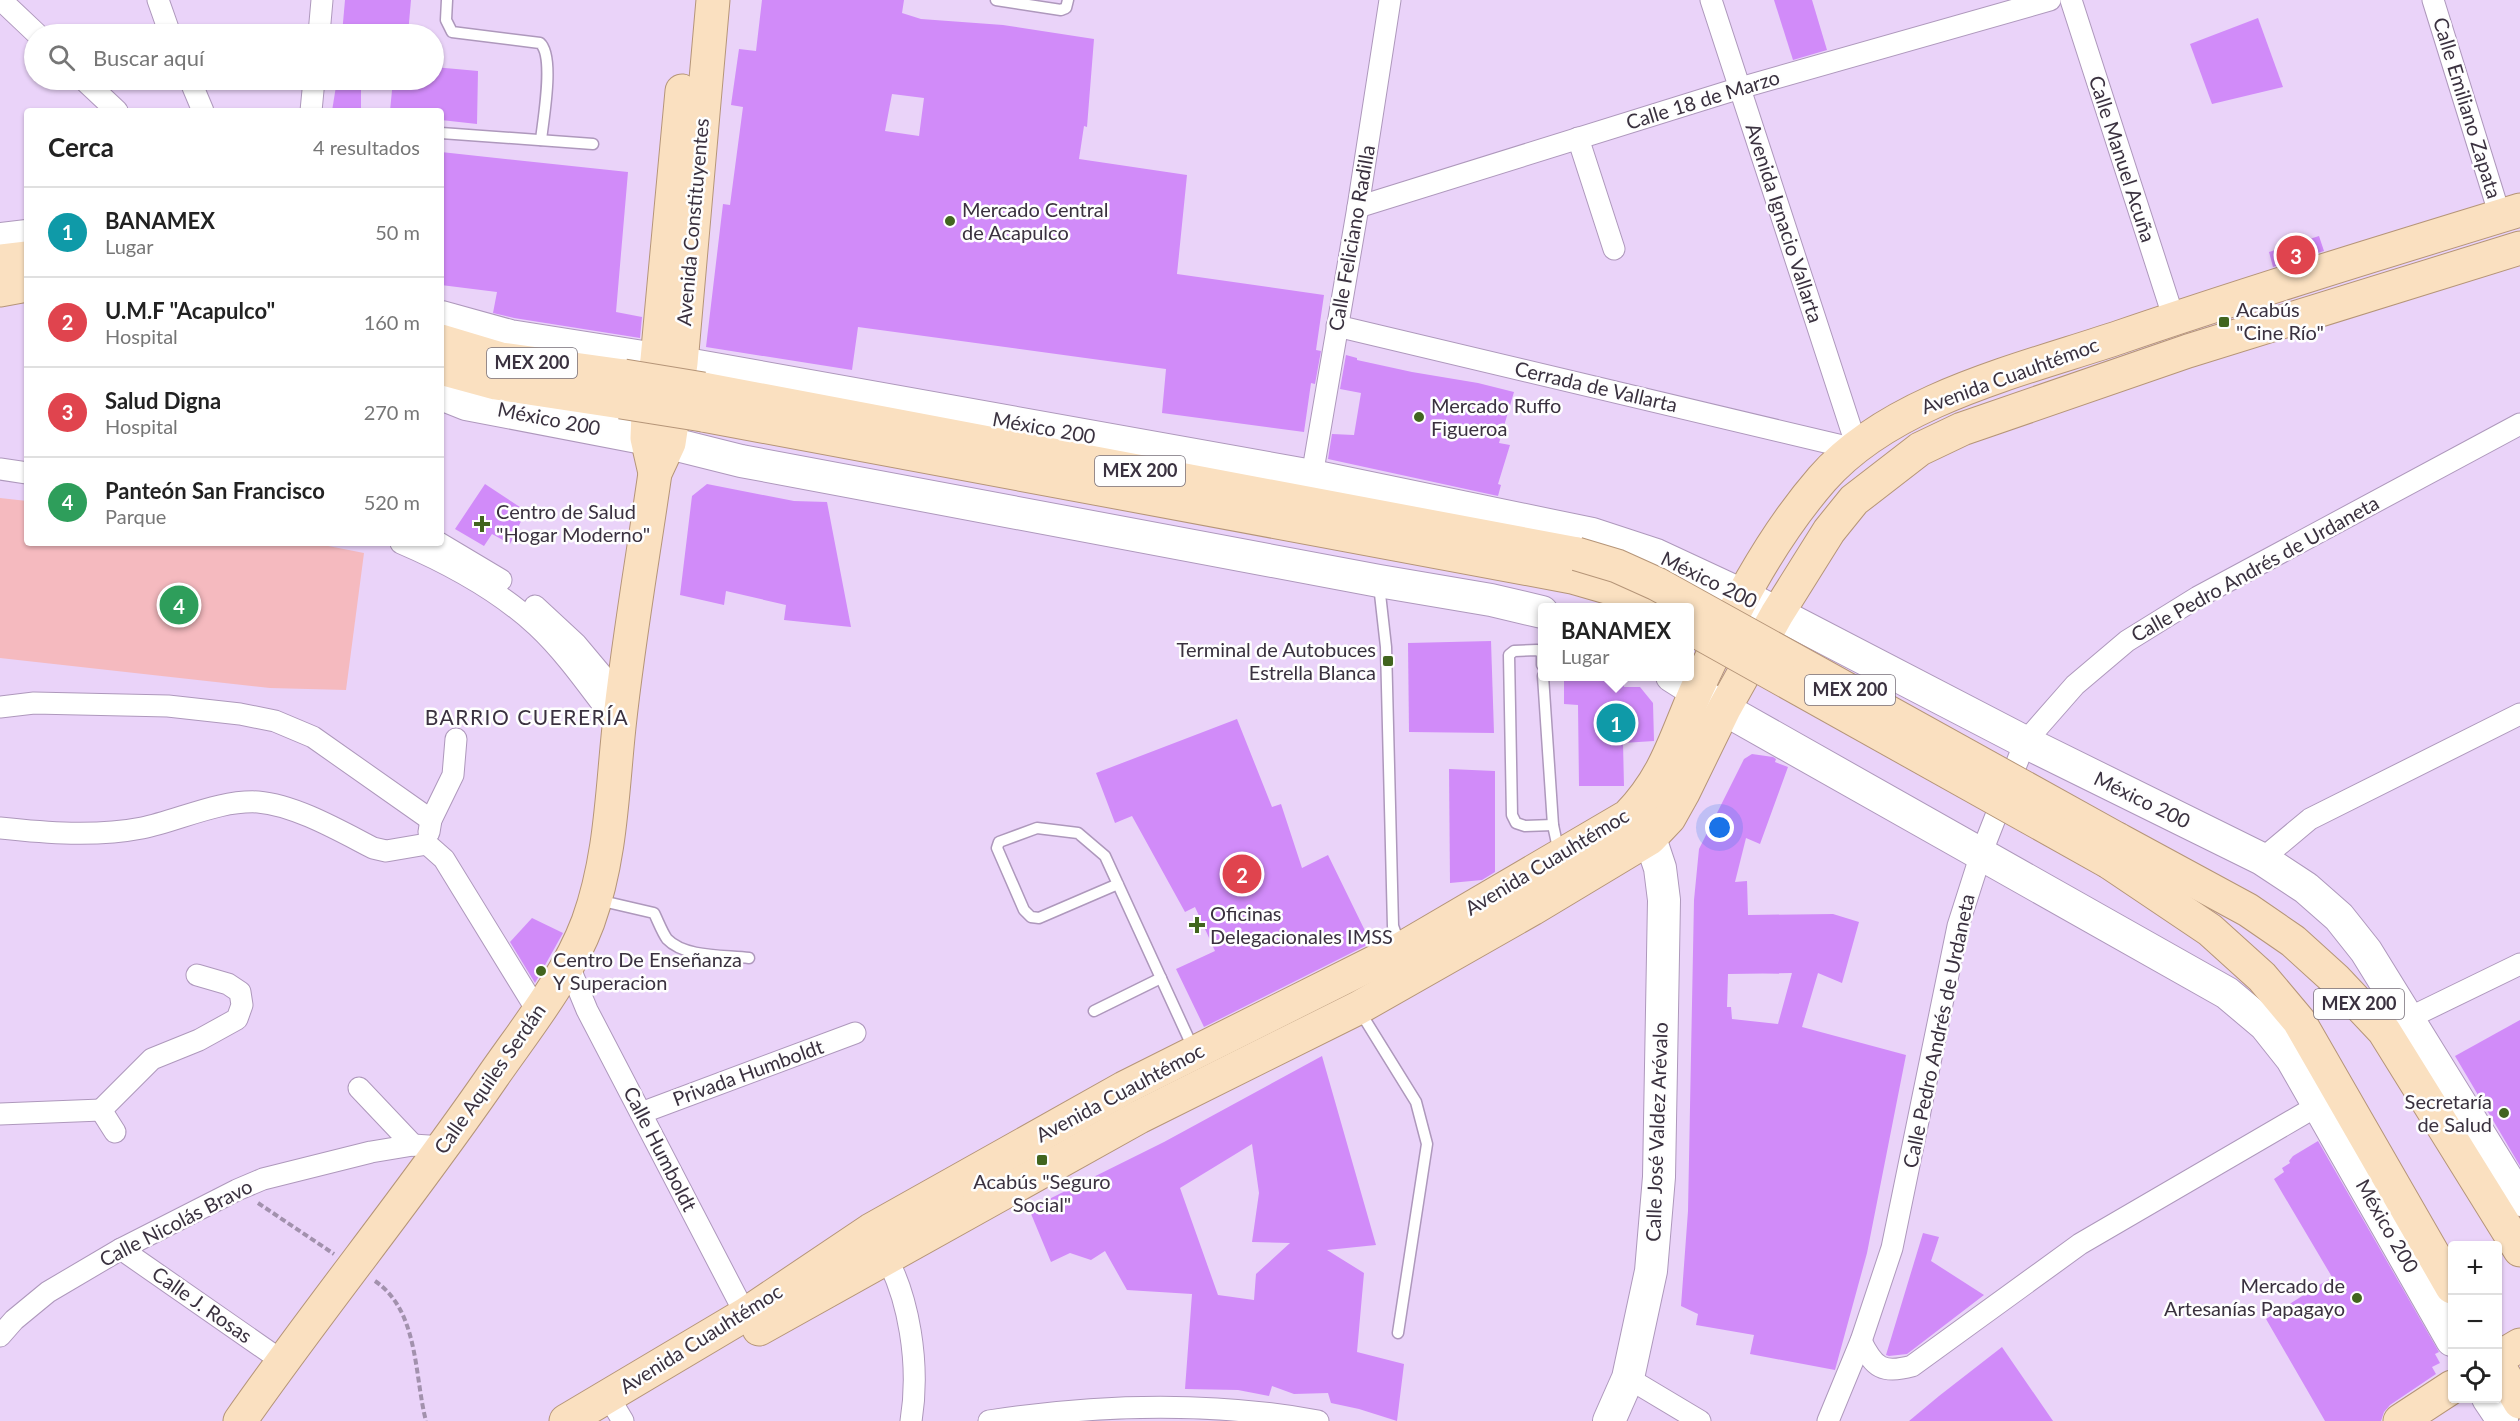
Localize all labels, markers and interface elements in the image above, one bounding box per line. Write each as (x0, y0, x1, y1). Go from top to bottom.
street label: Calle Emiliano Zapata (2429, 14, 2507, 201)
search box (24, 24, 444, 90)
icon: search (45, 41, 78, 74)
text: Buscar aquí (93, 44, 204, 71)
street label: Calle 18 de Marzo (1623, 64, 1782, 134)
street label: Calle Manuel Acuña (2085, 72, 2161, 245)
street label: Avenida Constituyentes (671, 117, 713, 327)
street label: Avenida Ignacio Vallarta (1741, 120, 1829, 325)
text: Cerca (48, 131, 114, 163)
text: 4 resultados (313, 135, 420, 159)
street label: Calle Feliciano Radilla (1323, 143, 1379, 333)
place label: Mercado Central de Acapulco (962, 197, 1109, 244)
text: BANAMEX (105, 207, 215, 234)
marker: Mercado Central de Acapulco (943, 214, 957, 228)
text: 1 (62, 220, 73, 244)
text: 50 m (375, 220, 420, 244)
pin: 3 (2276, 232, 2316, 278)
text: Lugar (105, 234, 153, 258)
text: U.M.F "Acapulco" (105, 297, 275, 324)
place label: Acabús "Cine Río" (2236, 297, 2324, 344)
text: 2 (62, 310, 73, 334)
text: 160 m (364, 310, 420, 334)
marker: Acabús "Cine Río" (2217, 315, 2231, 329)
text: Hospital (105, 324, 178, 348)
street label: Avenida Cuauhtémoc (1918, 332, 2102, 418)
road number: MEX 200 (487, 348, 577, 378)
street label: Cerrada de Vallarta (1513, 356, 1680, 416)
text: Salud Digna (105, 387, 221, 414)
place label: Mercado Ruffo Figueroa (1431, 393, 1561, 440)
street label: México 200 (496, 396, 603, 440)
text: 3 (62, 400, 73, 424)
text: 270 m (364, 400, 420, 424)
street label: México 200 (991, 406, 1098, 448)
marker: Mercado Ruffo Figueroa (1412, 410, 1426, 424)
text: Hospital (105, 414, 178, 438)
road number: MEX 200 (1095, 456, 1185, 486)
text: Panteón San Francisco (105, 477, 325, 504)
text: 4 (62, 490, 73, 514)
text: 520 m (364, 490, 420, 514)
street label: Calle Pedro Andrés de Urdaneta (2126, 490, 2383, 646)
place label: Centro de Salud "Hogar Moderno" (496, 499, 650, 546)
text: Parque (105, 504, 166, 528)
marker: Centro de Salud "Hogar Moderno" (473, 515, 491, 533)
street label: México 200 (1657, 545, 1761, 613)
pin: 4 (160, 582, 198, 628)
popup (1538, 603, 1694, 681)
text: BANAMEX (1561, 617, 1671, 644)
place label: Terminal de Autobuces Estrella Blanca (1177, 637, 1376, 684)
text: Lugar (1561, 644, 1610, 668)
marker: Terminal de Autobuces Estrella Blanca (1381, 654, 1395, 668)
road number: MEX 200 (1805, 675, 1895, 705)
pin: 1 (1596, 700, 1636, 746)
district label: BARRIO CUERERÍA (425, 704, 629, 729)
street label: México 200 (2090, 765, 2194, 833)
street label: Avenida Cuauhtémoc (1460, 802, 1633, 920)
your location (1705, 813, 1734, 842)
pin: 2 (1222, 852, 1262, 896)
street label: Calle Pedro Andrés de Urdaneta (1897, 892, 1979, 1170)
place label: Oficinas Delegacionales IMSS (1210, 901, 1393, 948)
marker: Oficinas Delegacionales IMSS (1188, 916, 1206, 934)
place label: Centro De Enseñanza Y Superacion (553, 947, 742, 994)
marker: Centro De Enseñanza Y Superacion (534, 964, 548, 978)
road number: MEX 200 (2314, 989, 2404, 1019)
street label: Calle Aquiles Serdán (428, 999, 550, 1158)
street label: Calle José Valdez Arévalo (1640, 1022, 1672, 1242)
street label: Privada Humboldt (669, 1034, 826, 1110)
street label: Avenida Cuauhtémoc (1031, 1037, 1208, 1147)
street label: Calle Humboldt (619, 1082, 703, 1215)
place label: Secretaría de Salud (2405, 1089, 2492, 1136)
marker: Secretaría de Salud (2497, 1106, 2511, 1120)
marker: Acabús "Seguro Social" (1035, 1153, 1049, 1167)
place label: Acabús "Seguro Social" (973, 1169, 1111, 1216)
street label: Calle Nicolás Bravo (95, 1173, 256, 1271)
street label: México 200 (2351, 1174, 2424, 1277)
map controls (2448, 1241, 2502, 1403)
button: + (2448, 1241, 2502, 1295)
street label: Calle J. Rosas (148, 1261, 257, 1347)
place label: Mercado de Artesanías Papagayo (2164, 1273, 2345, 1320)
street label: Avenida Cuauhtémoc (615, 1278, 787, 1398)
marker: Mercado de Artesanías Papagayo (2350, 1291, 2364, 1305)
button: − (2448, 1295, 2502, 1349)
button: locate (2448, 1349, 2502, 1403)

